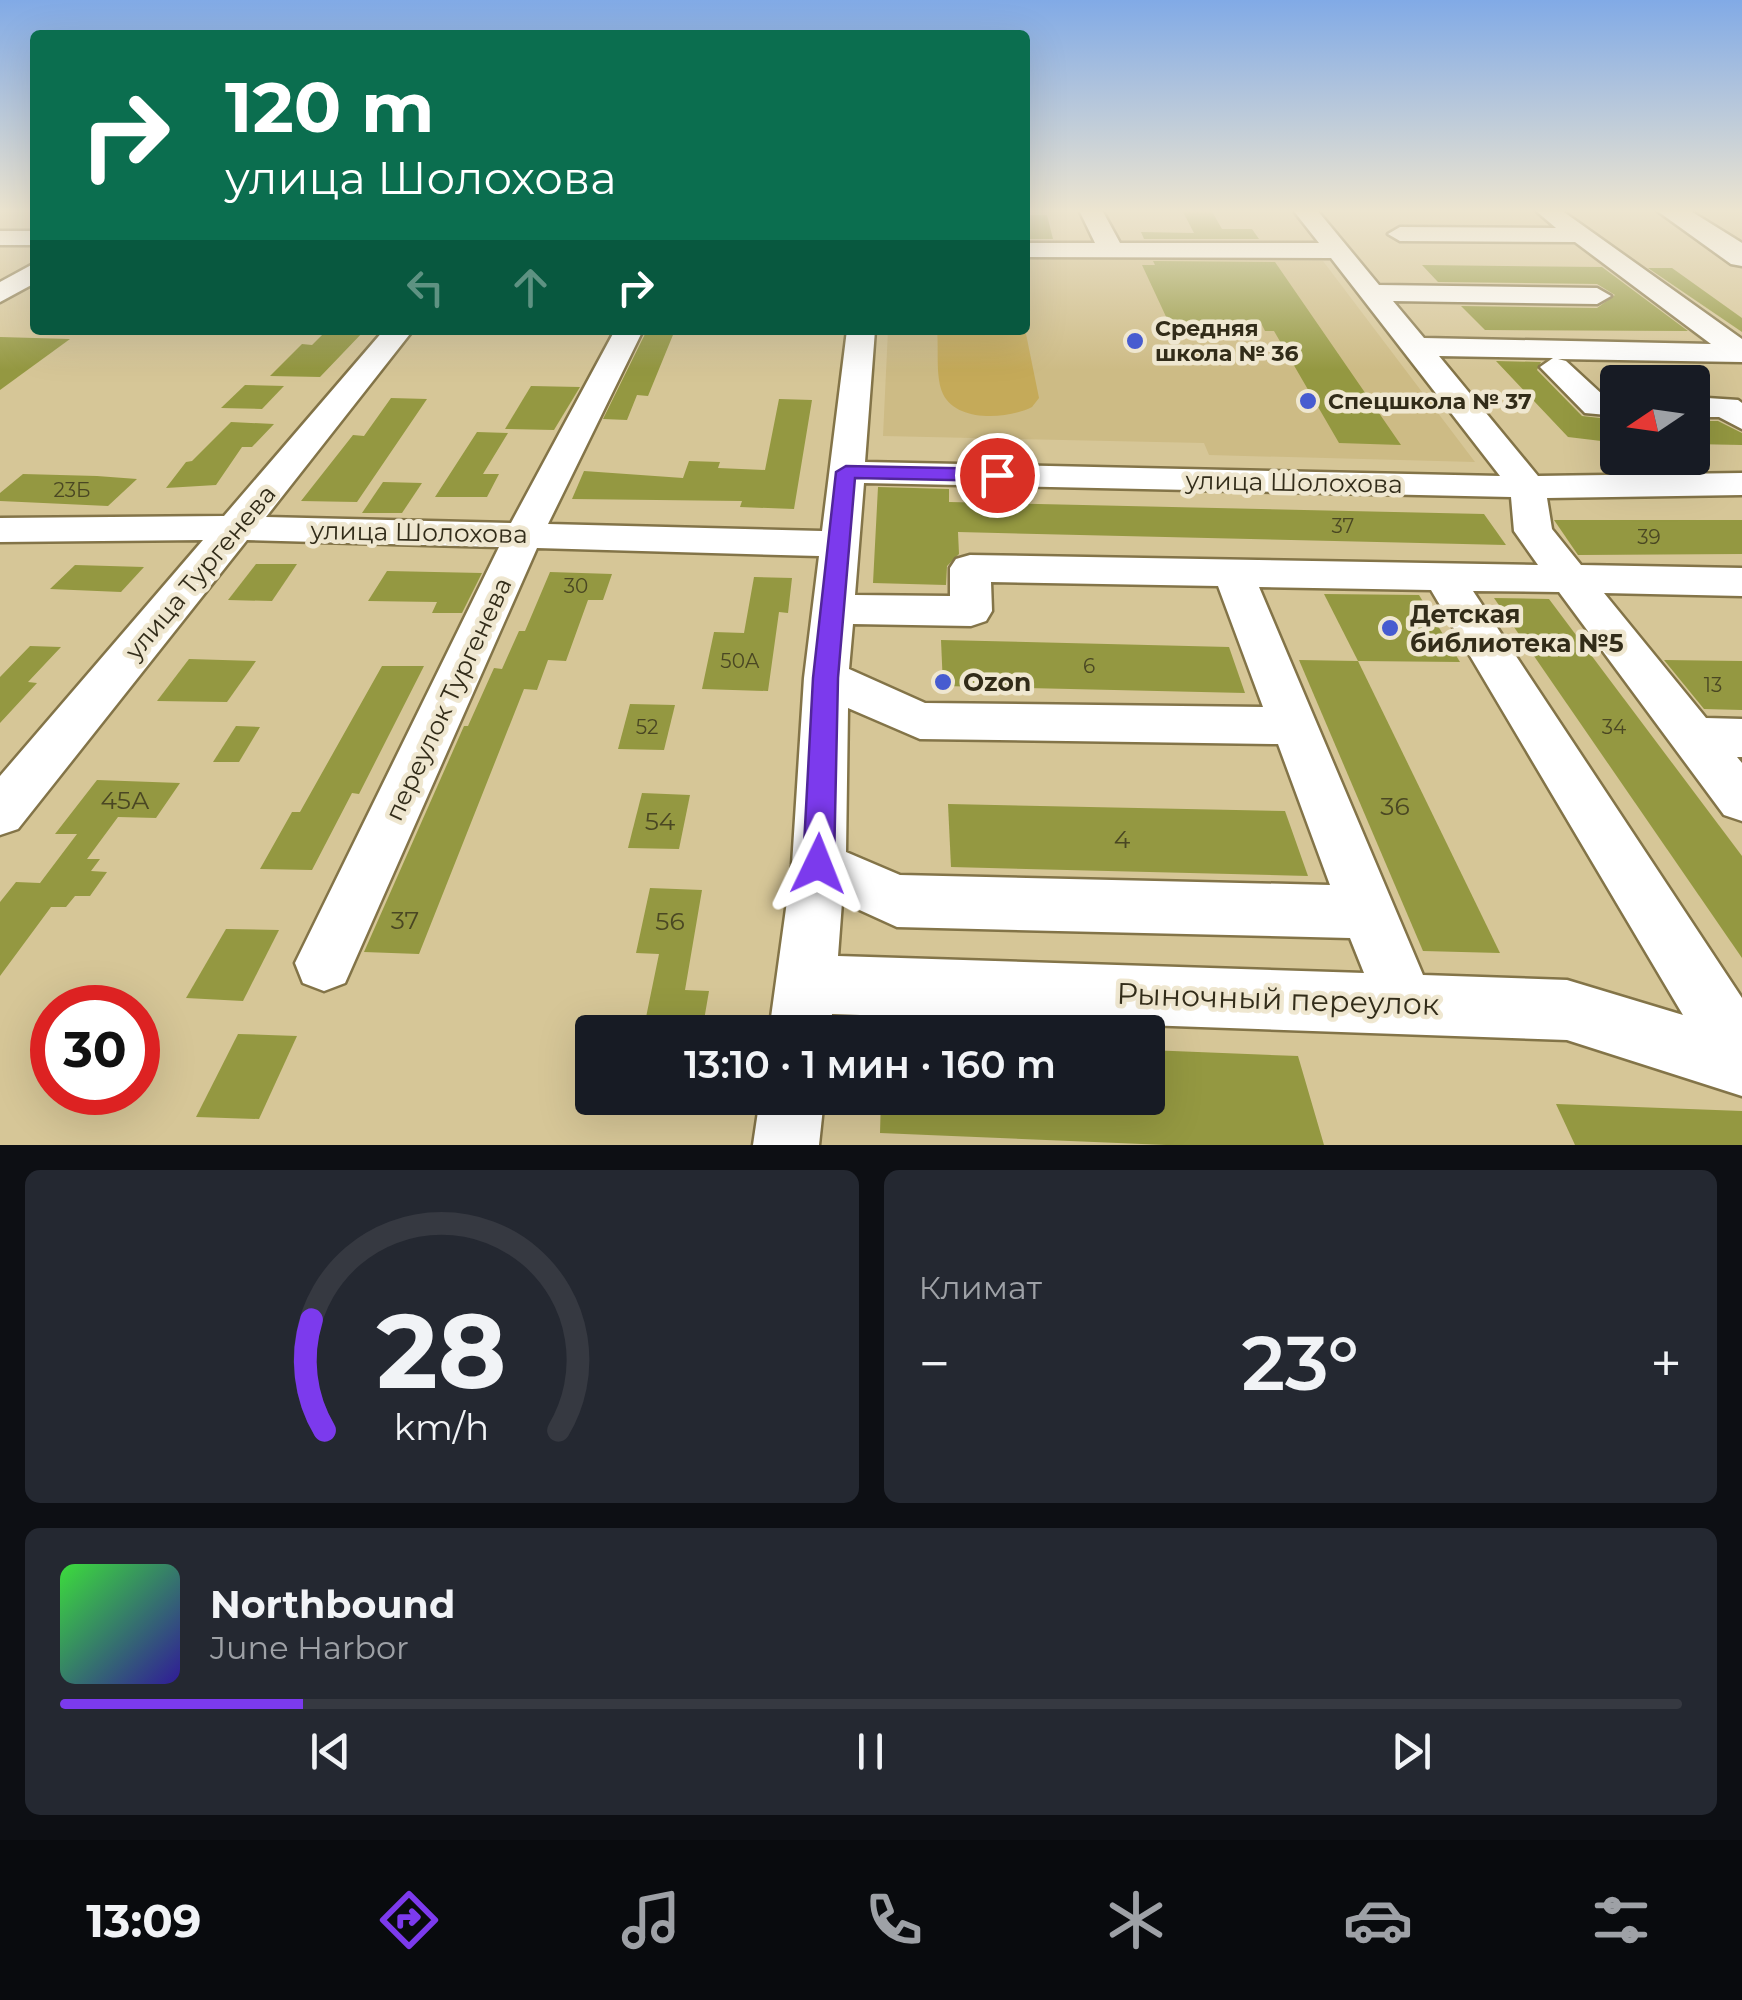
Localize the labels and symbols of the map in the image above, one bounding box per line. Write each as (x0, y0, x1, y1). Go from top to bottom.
place label: Средняя школа № 36 (1155, 315, 1299, 367)
marker: Средняя школа № 36 (1124, 330, 1146, 352)
north arrow (1600, 365, 1710, 475)
place label: Спецшкола № 37 (1328, 388, 1532, 415)
marker: Спецшкола № 37 (1297, 390, 1319, 412)
pin (955, 433, 1040, 518)
street label: улица Шолохова (1184, 465, 1403, 499)
house number: 23Б (53, 478, 91, 502)
street label: улица Тургенева (118, 479, 282, 666)
house number: 37 (1332, 514, 1354, 538)
street label: улица Шолохова (309, 515, 528, 549)
house number: 39 (1637, 525, 1661, 549)
street label: переулок Тургенева (378, 573, 518, 825)
house number: 30 (564, 574, 588, 598)
place label: Детская библиотека №5 (1410, 599, 1624, 658)
marker: Детская библиотека №5 (1379, 617, 1401, 639)
house number: 50А (720, 649, 760, 673)
house number: 6 (1083, 654, 1095, 678)
place label: Ozon (963, 667, 1031, 697)
marker: Ozon (932, 671, 954, 693)
house number: 13 (1704, 673, 1722, 697)
house number: 52 (636, 715, 658, 739)
house number: 34 (1602, 715, 1626, 739)
house number: 45А (100, 785, 150, 815)
house number: 36 (1380, 791, 1410, 821)
house number: 54 (645, 806, 676, 836)
position arrow (766, 812, 870, 916)
house number: 4 (1114, 824, 1131, 854)
house number: 37 (391, 905, 419, 935)
house number: 56 (655, 906, 685, 936)
street label: Рыночный переулок (1116, 975, 1441, 1023)
speed limit sign: 30 (30, 985, 160, 1115)

